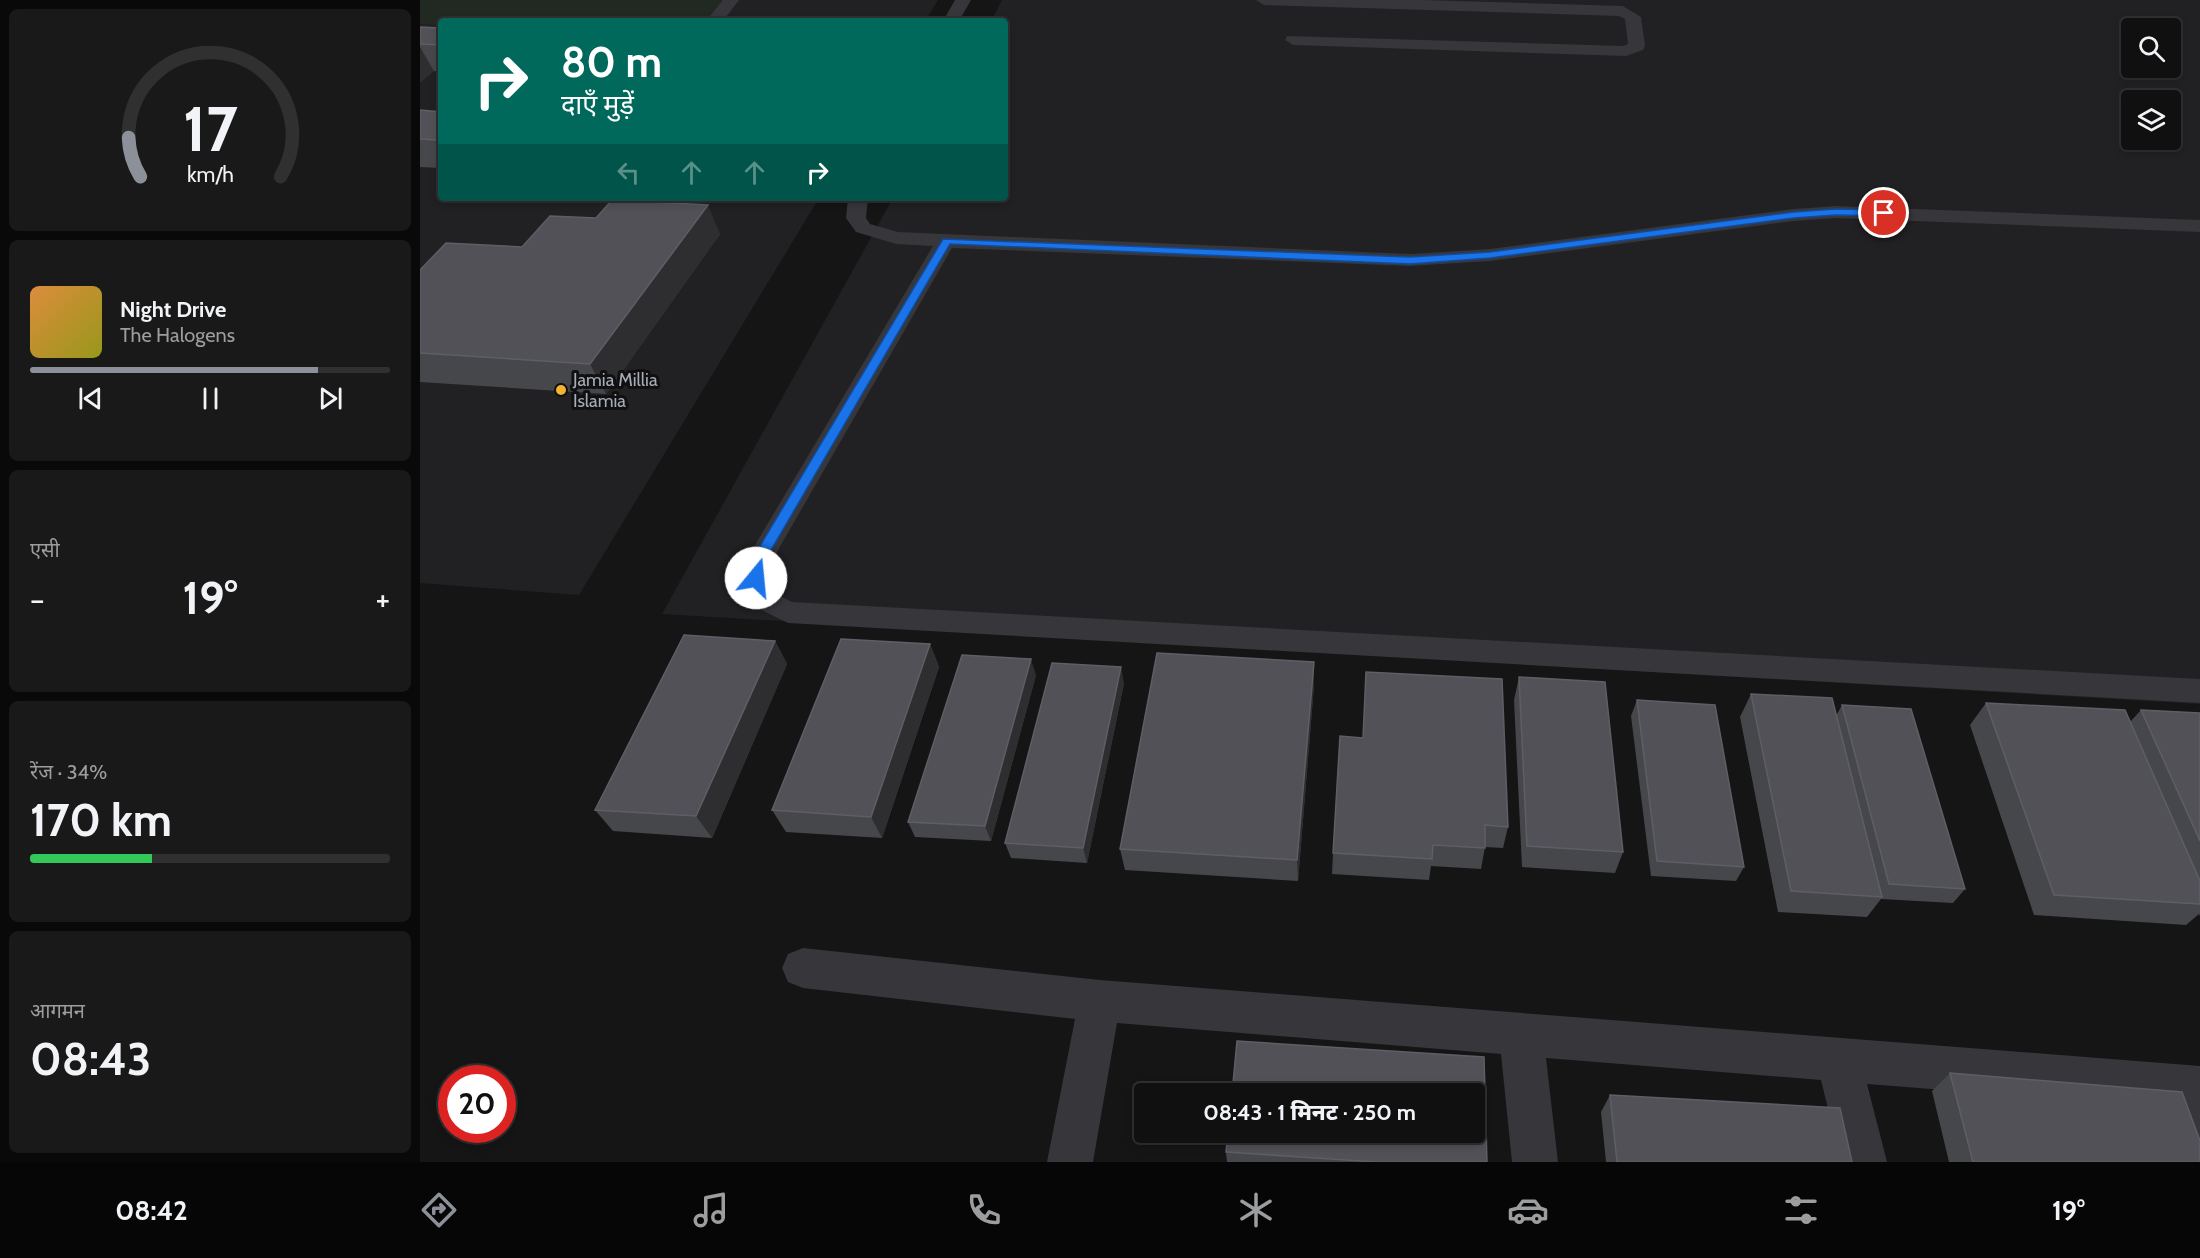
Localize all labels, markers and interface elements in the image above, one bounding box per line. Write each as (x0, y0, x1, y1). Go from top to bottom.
map controls (2121, 18, 2181, 150)
button: search (2121, 18, 2181, 78)
text: 80 m (561, 36, 662, 88)
icon: right (462, 42, 540, 120)
text: दाएँ मुड़ें (561, 88, 634, 121)
button: layers (2121, 90, 2181, 150)
text: 17 (183, 91, 238, 167)
icon: left (612, 156, 645, 189)
icon: ahead (675, 156, 708, 189)
icon: ahead (738, 156, 771, 189)
icon: right (801, 156, 834, 189)
text: km/h (187, 161, 233, 187)
pin (1858, 187, 1909, 238)
icon: arrive (1867, 196, 1900, 229)
text: Night Drive (120, 296, 226, 323)
text: The Halogens (120, 323, 235, 347)
place label: Jamia Millia Islamia (572, 369, 658, 412)
icon: previous (74, 382, 107, 415)
icon: pause (194, 382, 227, 415)
icon: next (314, 382, 347, 415)
marker: Jamia Millia Islamia (554, 383, 568, 397)
text: एसी (30, 538, 60, 562)
position arrow (724, 546, 788, 610)
text: 19° (183, 571, 237, 625)
text: − (30, 579, 45, 619)
text: + (375, 579, 390, 619)
text: रेंज · 34% (30, 760, 107, 784)
text: 170 km (30, 793, 172, 847)
text: आगमन (30, 999, 85, 1023)
text: 08:43 (30, 1032, 151, 1086)
speed limit sign: 20 (438, 1065, 516, 1143)
text: 08:43 · 1 मिनट · 250 m (1203, 1099, 1416, 1126)
icon: directions (418, 1189, 460, 1231)
icon: music (690, 1189, 732, 1231)
icon: phone (963, 1189, 1005, 1231)
icon: climate (1235, 1189, 1277, 1231)
icon: car (1507, 1189, 1549, 1231)
icon: filters (1780, 1189, 1822, 1231)
text: 08:42 (115, 1194, 188, 1227)
text: 19° (2052, 1194, 2085, 1227)

